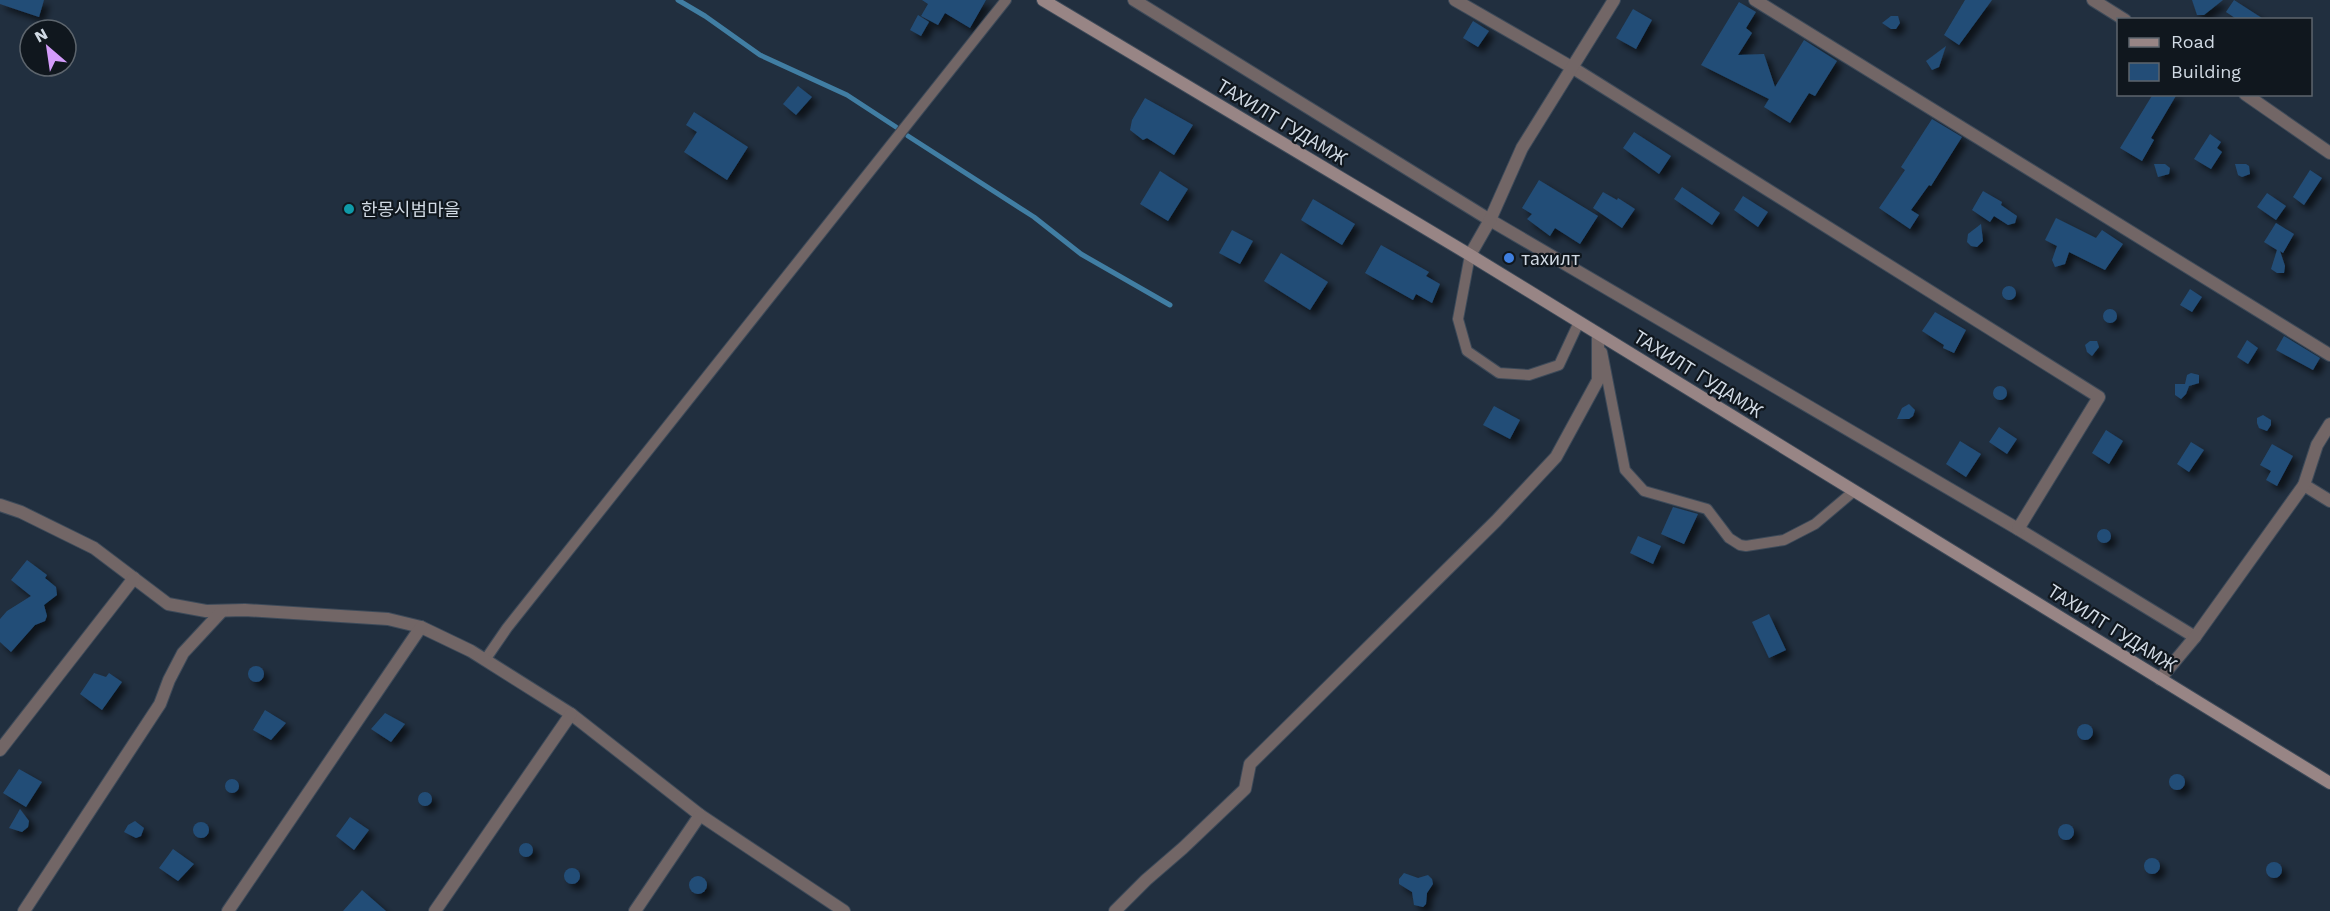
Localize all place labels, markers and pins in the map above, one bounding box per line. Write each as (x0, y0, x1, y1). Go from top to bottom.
place label: 한몽시범마을 (361, 199, 460, 220)
marker: 한몽시범마을 (342, 202, 356, 216)
place label: тахилт (1521, 248, 1580, 269)
marker: тахилт (1502, 251, 1516, 265)

